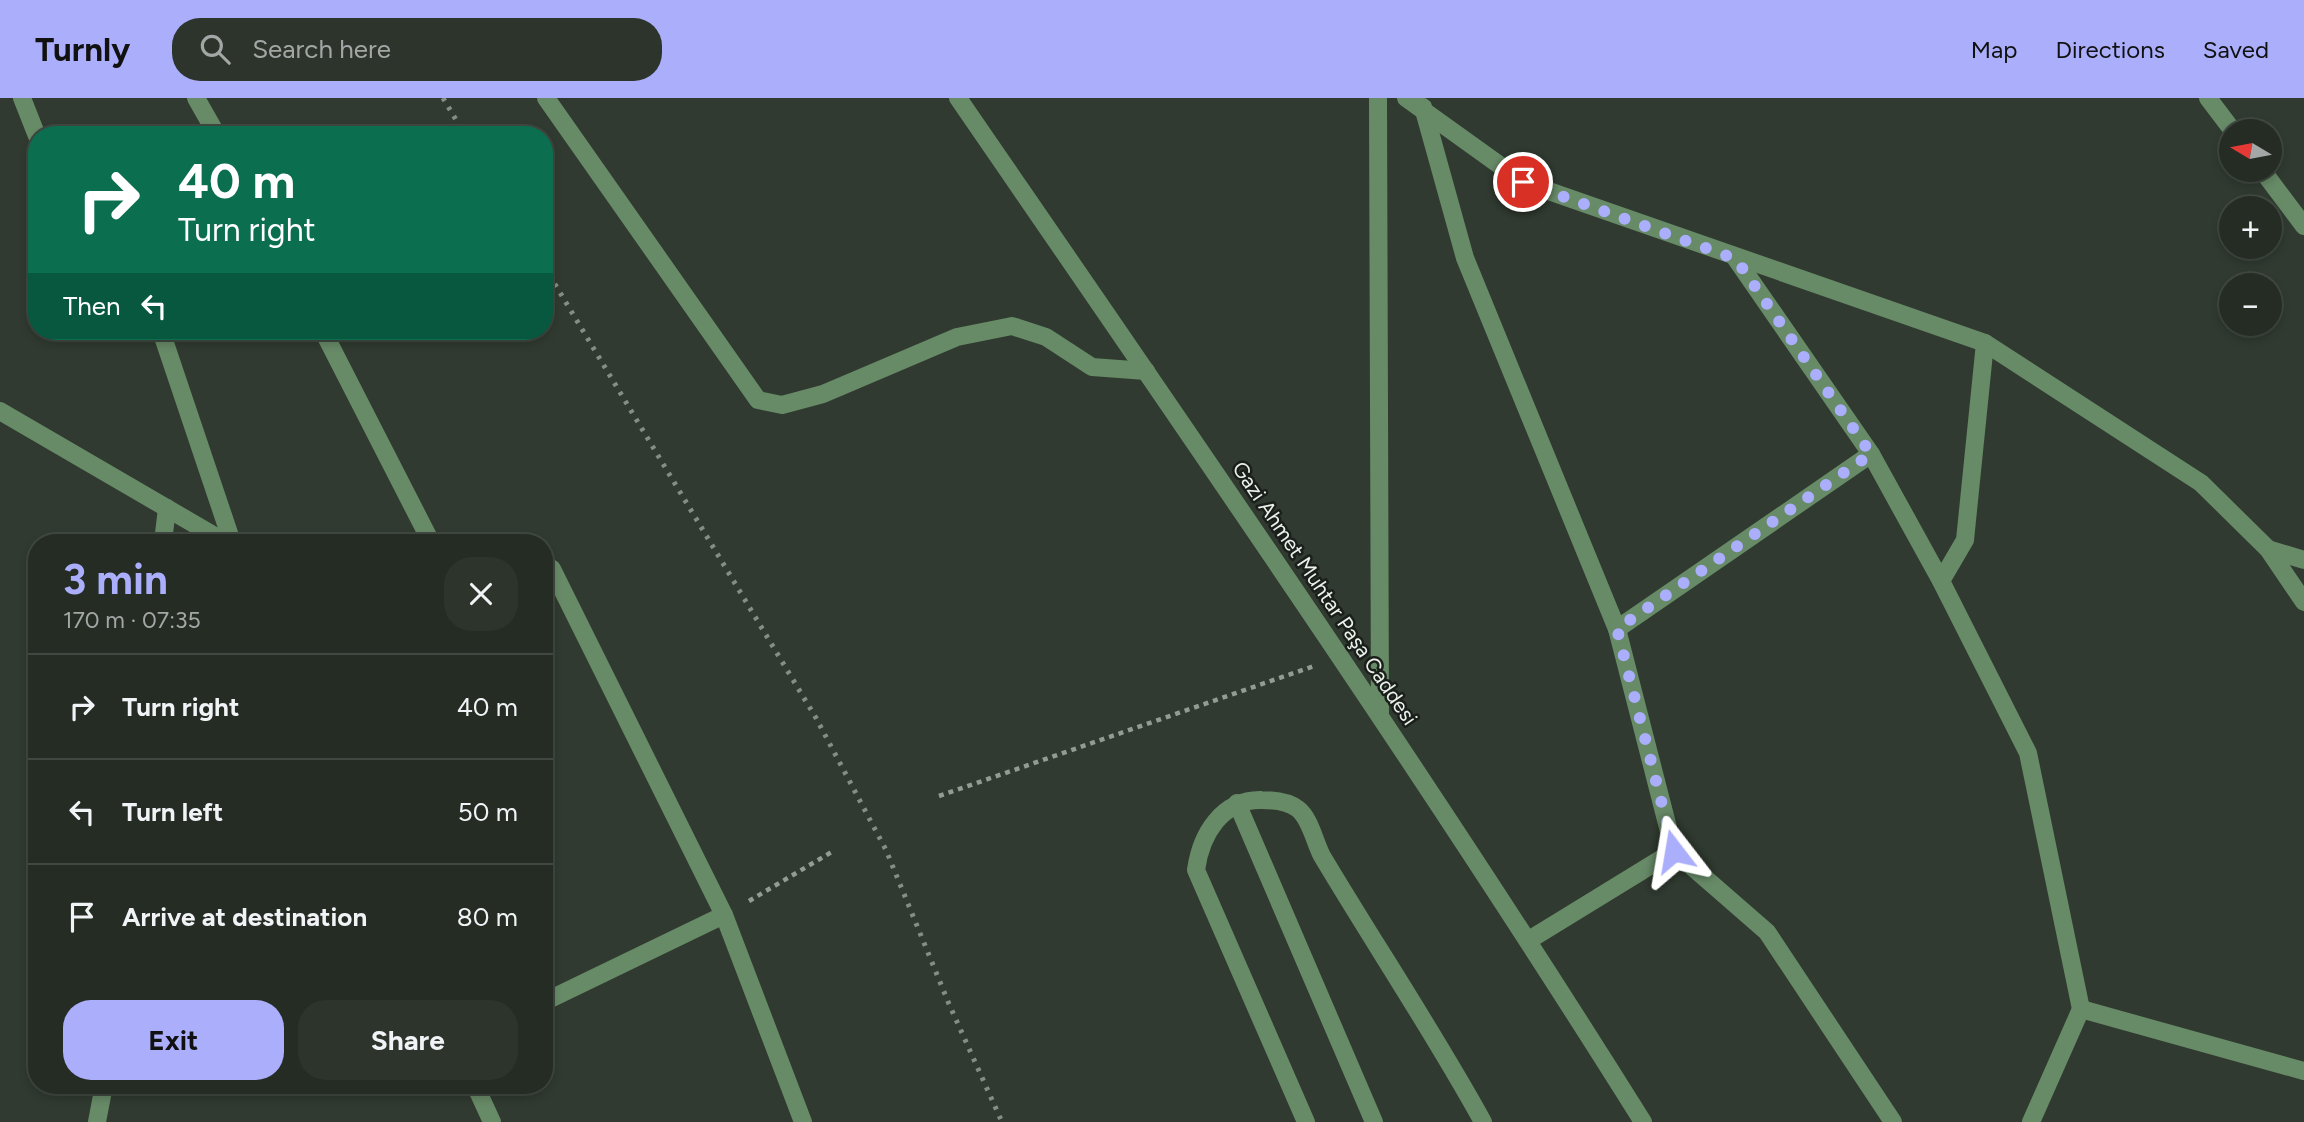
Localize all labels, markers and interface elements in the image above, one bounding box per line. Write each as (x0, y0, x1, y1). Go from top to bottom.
search box (172, 18, 662, 81)
text: Turnly (35, 30, 130, 69)
icon: search (196, 30, 234, 68)
text: Search here (252, 33, 391, 65)
text: Map (1971, 35, 2017, 64)
text: Directions (2055, 35, 2165, 64)
text: Saved (2203, 35, 2269, 64)
north arrow (2219, 119, 2282, 182)
map controls (2219, 119, 2282, 336)
text: 40 m (178, 151, 295, 210)
pin (1493, 152, 1553, 212)
icon: right (63, 154, 154, 245)
icon: arrive (1504, 163, 1542, 201)
button: + (2219, 196, 2282, 259)
text: Turn right (178, 211, 316, 249)
button: − (2219, 273, 2282, 336)
icon: left (135, 287, 173, 325)
text: Then (63, 290, 121, 322)
street label: Gazi Ahmet Muhtar Paşa Caddesi (1227, 456, 1423, 730)
text: 3 min (63, 554, 168, 605)
button: close (444, 557, 518, 631)
text: 170 m · 07:35 (63, 606, 201, 634)
icon: right (63, 688, 101, 726)
text: Turn right (122, 691, 239, 723)
text: 40 m (457, 691, 518, 723)
icon: left (63, 793, 101, 831)
text: Turn left (122, 796, 223, 828)
text: 50 m (458, 796, 518, 828)
position arrow (1637, 814, 1711, 888)
icon: arrive (63, 898, 101, 936)
text: Arrive at destination (122, 901, 367, 933)
text: 80 m (457, 901, 518, 933)
button: Exit (63, 1000, 284, 1080)
button: Share (298, 1000, 518, 1080)

